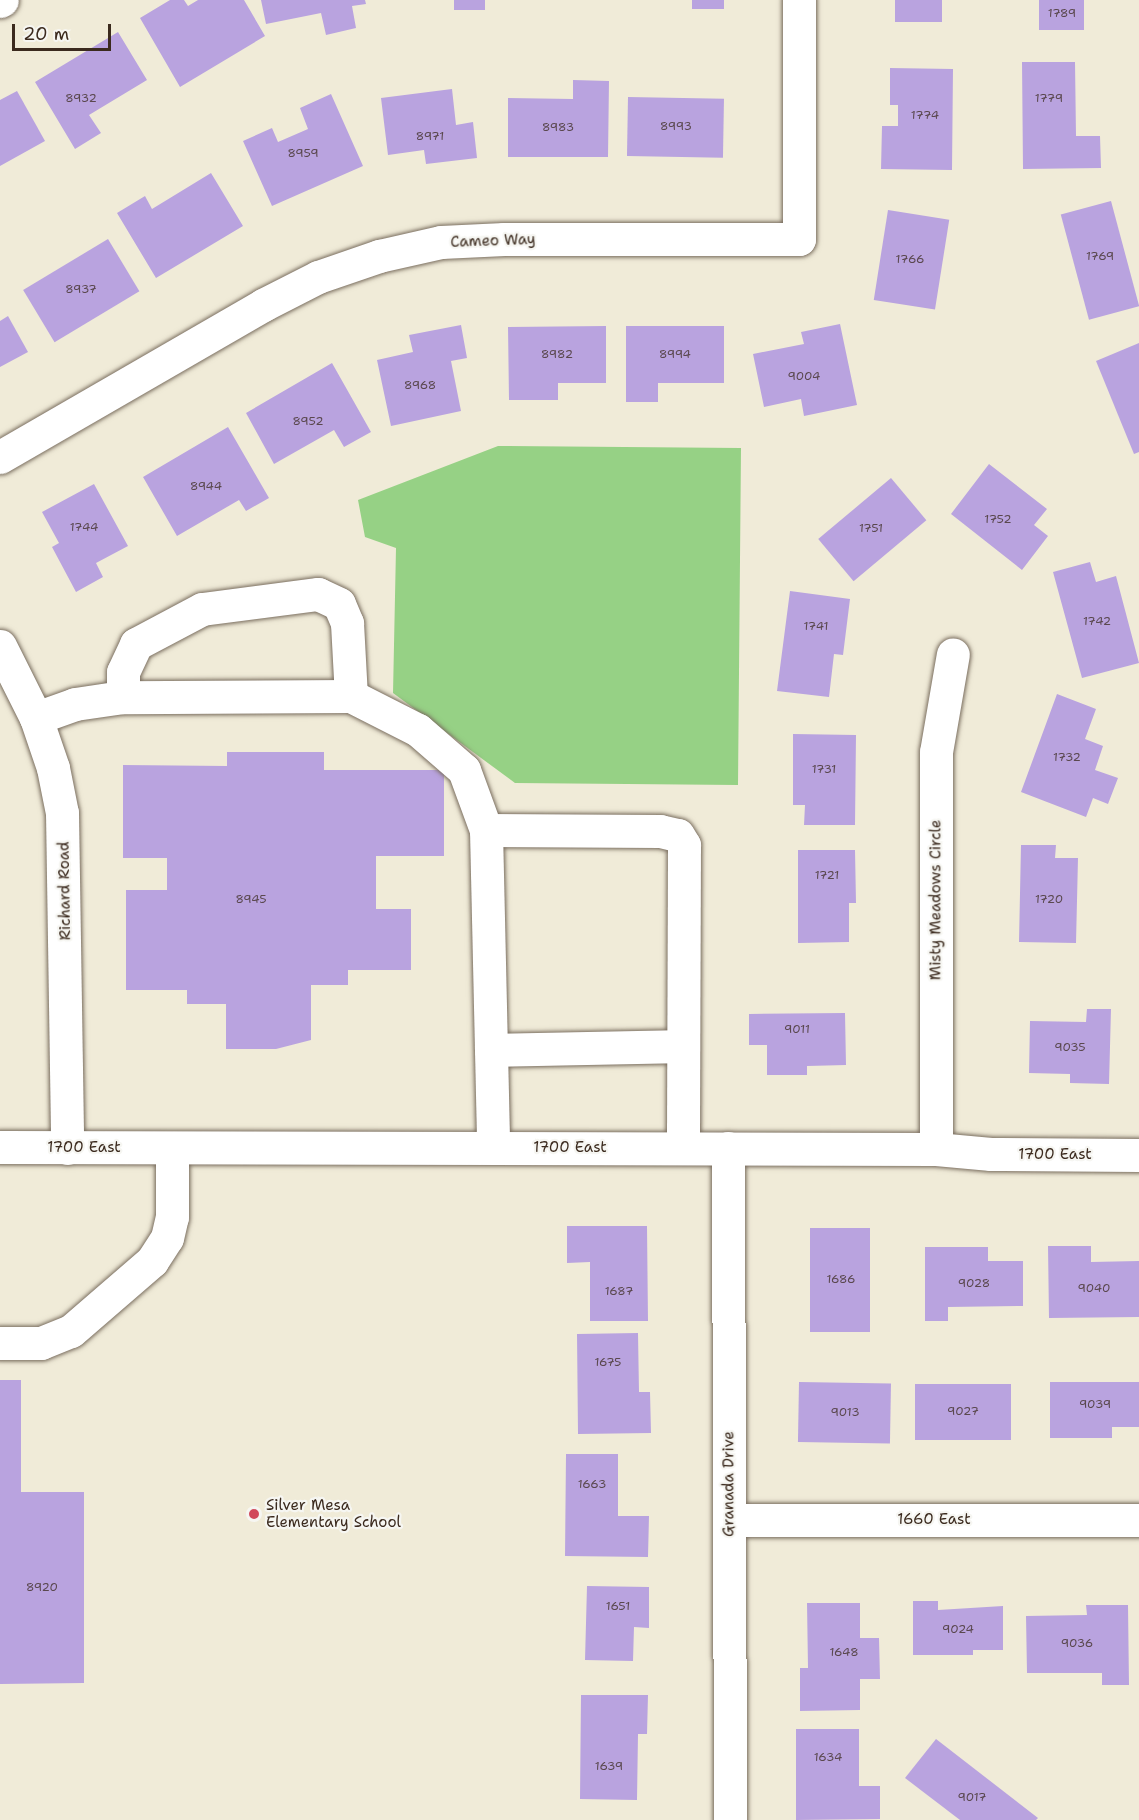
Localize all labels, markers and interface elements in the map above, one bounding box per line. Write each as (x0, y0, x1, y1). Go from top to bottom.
house number: 1789 (1048, 7, 1076, 21)
scale bar (15, 12, 114, 50)
text: 20 m (23, 22, 69, 46)
house number: 8932 (65, 92, 97, 106)
house number: 1779 (1035, 92, 1063, 106)
house number: 1774 (911, 109, 939, 123)
house number: 8993 (660, 120, 692, 134)
house number: 8983 (542, 121, 574, 135)
house number: 8971 (416, 130, 444, 144)
house number: 8959 (287, 147, 319, 161)
street label: Cameo Way (450, 231, 536, 251)
house number: 1769 (1086, 250, 1114, 264)
house number: 1766 (896, 253, 924, 267)
house number: 8937 (65, 283, 97, 297)
house number: 8982 (541, 348, 573, 362)
house number: 8994 (659, 348, 691, 362)
house number: 9004 (788, 370, 820, 384)
house number: 8968 (404, 379, 436, 393)
house number: 8952 (292, 415, 324, 429)
house number: 8944 (190, 480, 222, 494)
house number: 1752 (984, 513, 1012, 527)
house number: 1744 (70, 521, 98, 535)
house number: 1751 (859, 522, 883, 536)
house number: 1742 (1083, 615, 1111, 629)
house number: 1741 (803, 620, 829, 634)
house number: 1732 (1053, 751, 1081, 765)
house number: 1731 (812, 763, 836, 777)
street label: Misty Meadows Circle (927, 820, 945, 980)
street label: Richard Road (55, 842, 75, 940)
house number: 1721 (815, 869, 839, 883)
house number: 8945 (235, 893, 267, 907)
house number: 1720 (1035, 893, 1063, 907)
house number: 9011 (784, 1023, 810, 1037)
house number: 9035 (1054, 1041, 1086, 1055)
street label: 1700 East (47, 1139, 121, 1157)
street label: 1700 East (533, 1139, 607, 1157)
street label: 1700 East (1018, 1146, 1092, 1164)
house number: 1686 (827, 1273, 855, 1287)
house number: 9028 (958, 1277, 990, 1291)
house number: 9040 (1078, 1282, 1110, 1296)
house number: 1687 (605, 1285, 633, 1299)
house number: 1675 (595, 1356, 621, 1370)
house number: 9039 (1079, 1398, 1111, 1412)
house number: 9027 (947, 1405, 979, 1419)
house number: 9013 (830, 1406, 860, 1420)
street label: Granada Drive (720, 1431, 738, 1537)
house number: 1663 (578, 1478, 606, 1492)
place label: Silver Mesa Elementary School (266, 1496, 401, 1531)
marker: Silver Mesa Elementary School (247, 1507, 261, 1521)
street label: 1660 East (897, 1511, 971, 1529)
house number: 8920 (26, 1581, 58, 1595)
house number: 1651 (606, 1600, 630, 1614)
house number: 9024 (942, 1623, 974, 1637)
house number: 9036 (1061, 1637, 1093, 1651)
house number: 1648 (829, 1646, 859, 1660)
house number: 1634 (814, 1751, 842, 1765)
house number: 1639 (595, 1760, 623, 1774)
house number: 9017 (957, 1791, 987, 1805)

